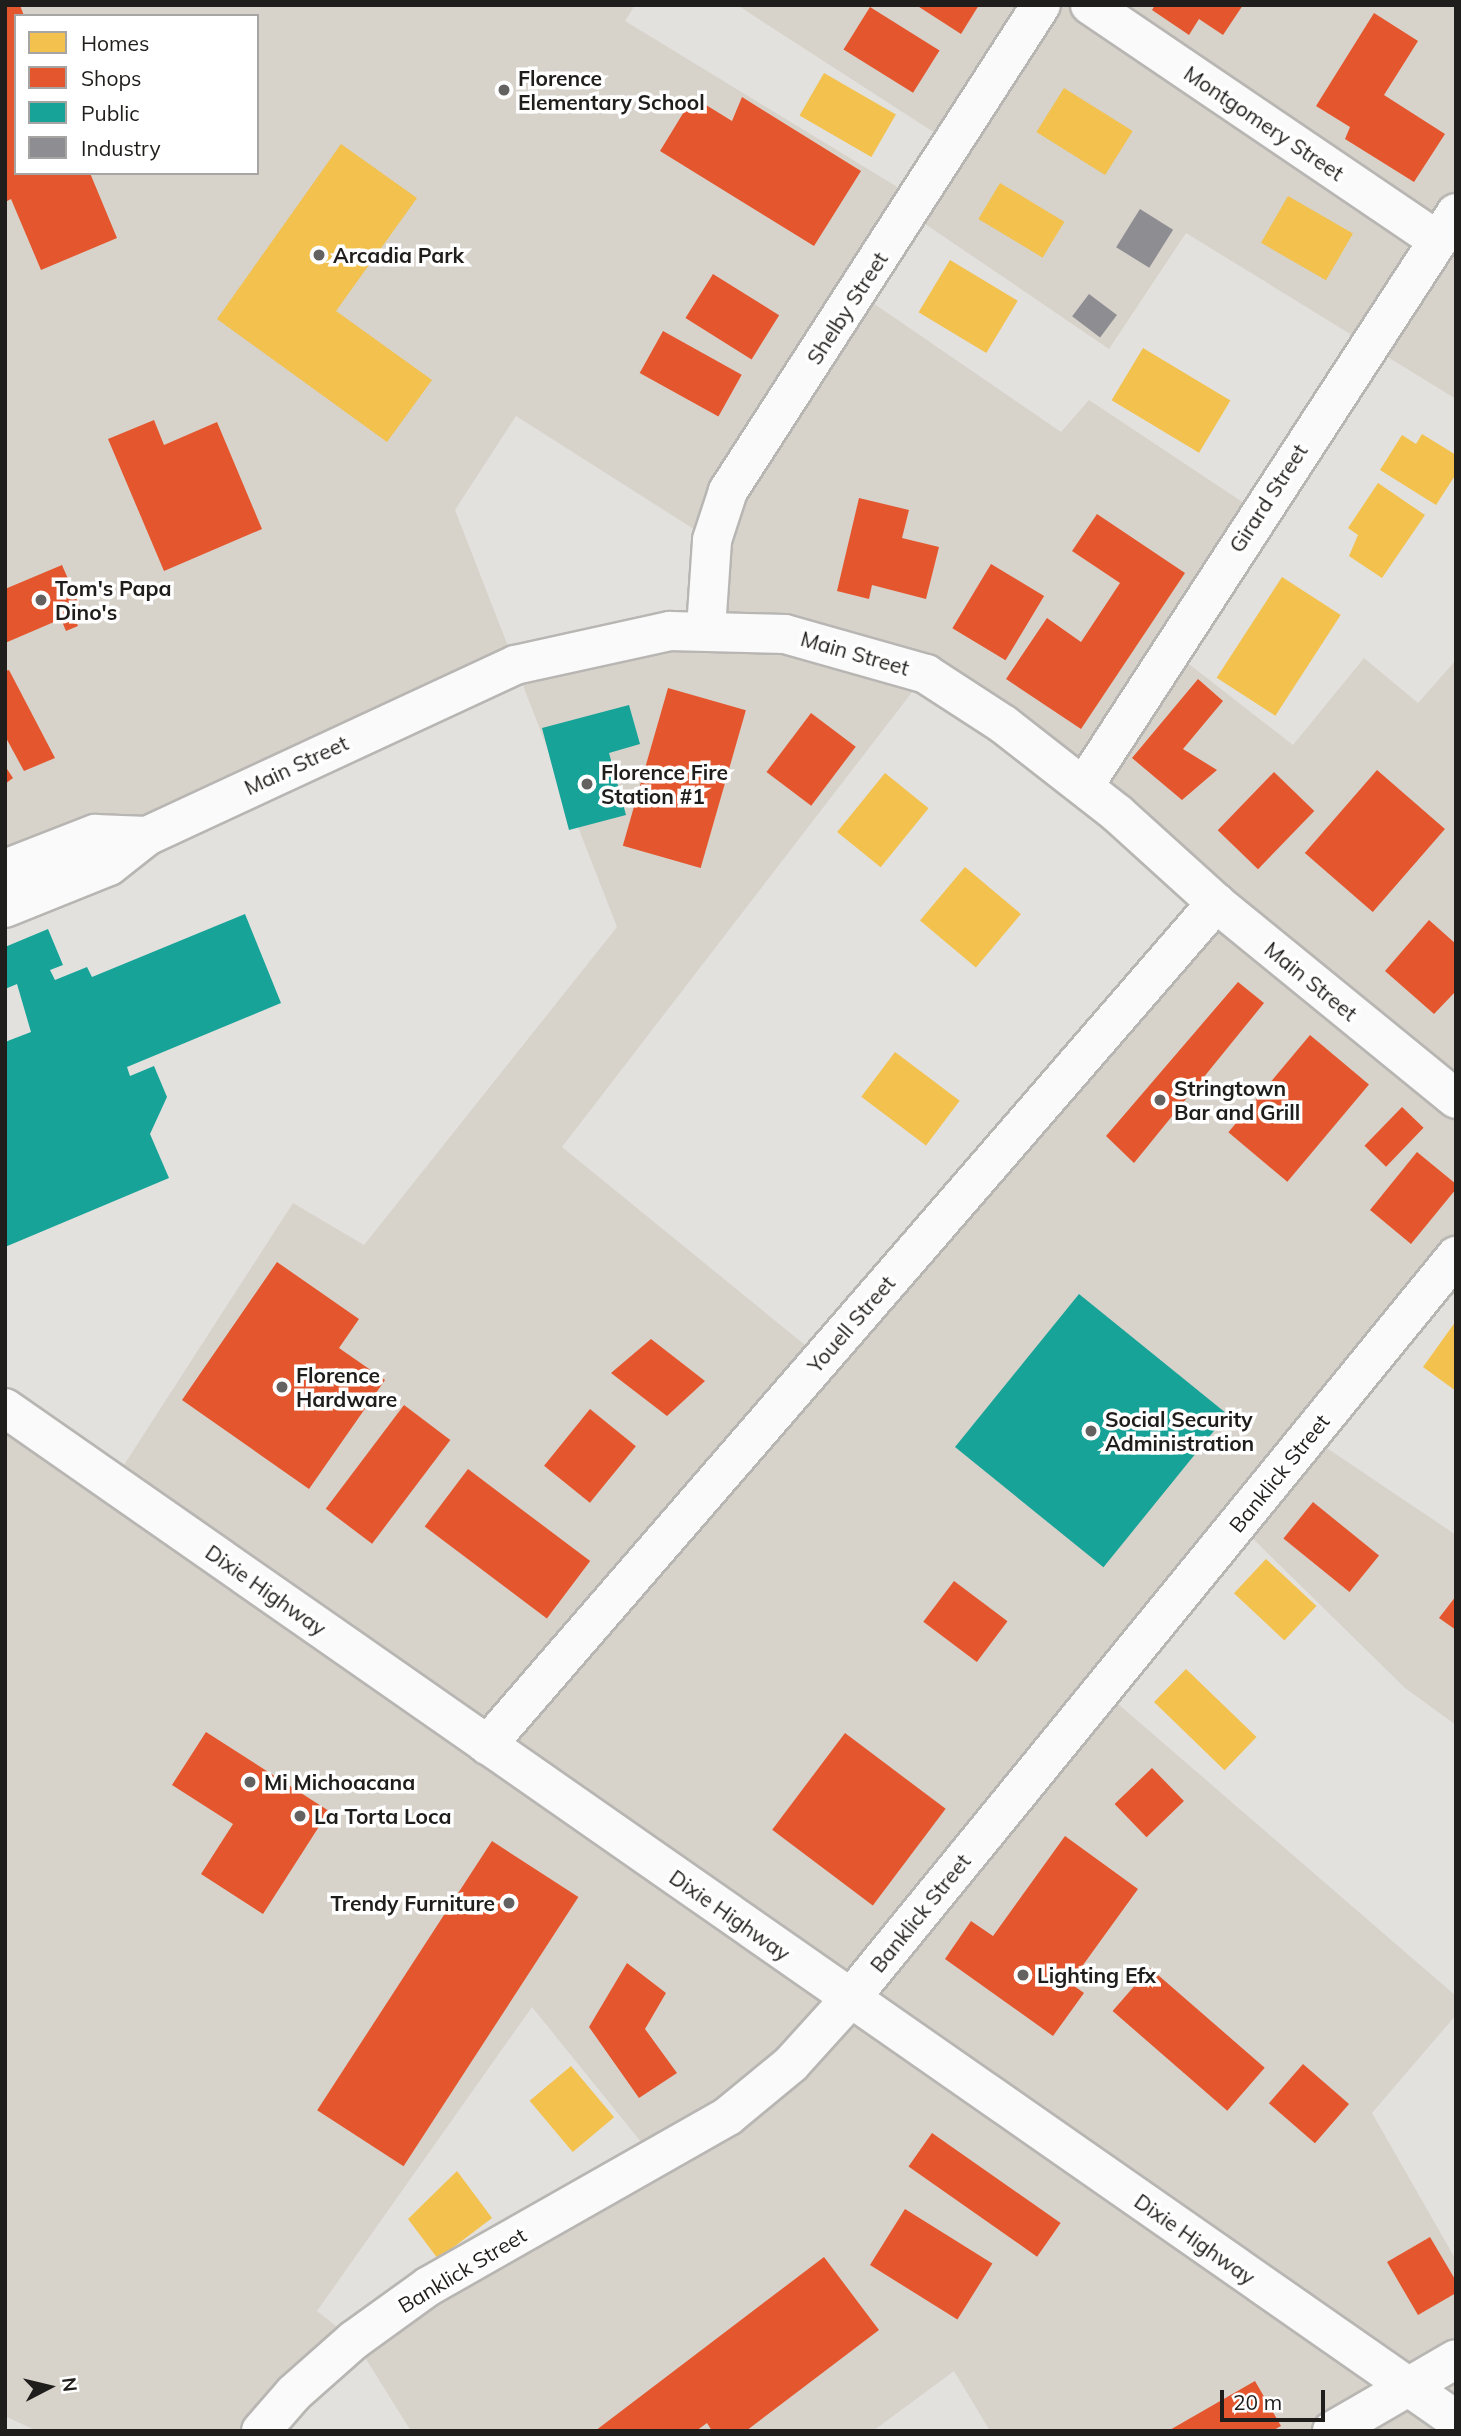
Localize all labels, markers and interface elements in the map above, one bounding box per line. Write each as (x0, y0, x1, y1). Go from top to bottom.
legend (14, 14, 259, 175)
text: Homes (81, 30, 149, 56)
street label: Montgomery Street (1179, 60, 1349, 186)
text: Shops (81, 65, 141, 91)
place label: Florence Elementary School (518, 65, 705, 115)
marker: Florence Elementary School (496, 82, 512, 98)
text: Public (81, 100, 140, 126)
text: Industry (81, 135, 161, 161)
place label: Arcadia Park (333, 242, 464, 268)
marker: Arcadia Park (311, 247, 327, 263)
street label: Shelby Street (801, 247, 893, 369)
street label: Girard Street (1224, 439, 1312, 557)
place label: Tom's Papa Dino's (55, 575, 172, 625)
marker: Tom's Papa Dino's (33, 592, 49, 608)
street label: Main Street (798, 626, 912, 680)
street label: Main Street (240, 730, 352, 800)
place label: Florence Fire Station #1 (601, 759, 728, 809)
marker: Florence Fire Station #1 (579, 776, 595, 792)
street label: Main Street (1260, 936, 1362, 1026)
place label: Stringtown Bar and Grill (1174, 1075, 1300, 1125)
marker: Stringtown Bar and Grill (1152, 1092, 1168, 1108)
street label: Youell Street (802, 1270, 900, 1378)
place label: Florence Hardware (296, 1362, 397, 1412)
marker: Florence Hardware (274, 1379, 290, 1395)
place label: Social Security Administration (1105, 1406, 1254, 1456)
street label: Banklick Street (1224, 1409, 1334, 1537)
marker: Social Security Administration (1083, 1423, 1099, 1439)
street label: Dixie Highway (201, 1539, 331, 1641)
place label: Mi Michoacana (264, 1769, 415, 1795)
marker: Mi Michoacana (242, 1774, 258, 1790)
place label: La Torta Loca (314, 1803, 452, 1829)
marker: La Torta Loca (292, 1808, 308, 1824)
street label: Banklick Street (865, 1849, 975, 1977)
street label: Dixie Highway (665, 1864, 795, 1966)
place label: Trendy Furniture (330, 1890, 495, 1916)
marker: Trendy Furniture (501, 1895, 517, 1911)
place label: Lighting Efx (1037, 1962, 1156, 1988)
marker: Lighting Efx (1015, 1967, 1031, 1983)
street label: Dixie Highway (1130, 2188, 1260, 2290)
street label: Banklick Street (393, 2222, 531, 2318)
north arrow (14, 2352, 84, 2422)
text: N (57, 2376, 83, 2393)
scale bar (1223, 2376, 1328, 2420)
text: 20 m (1233, 2389, 1282, 2415)

